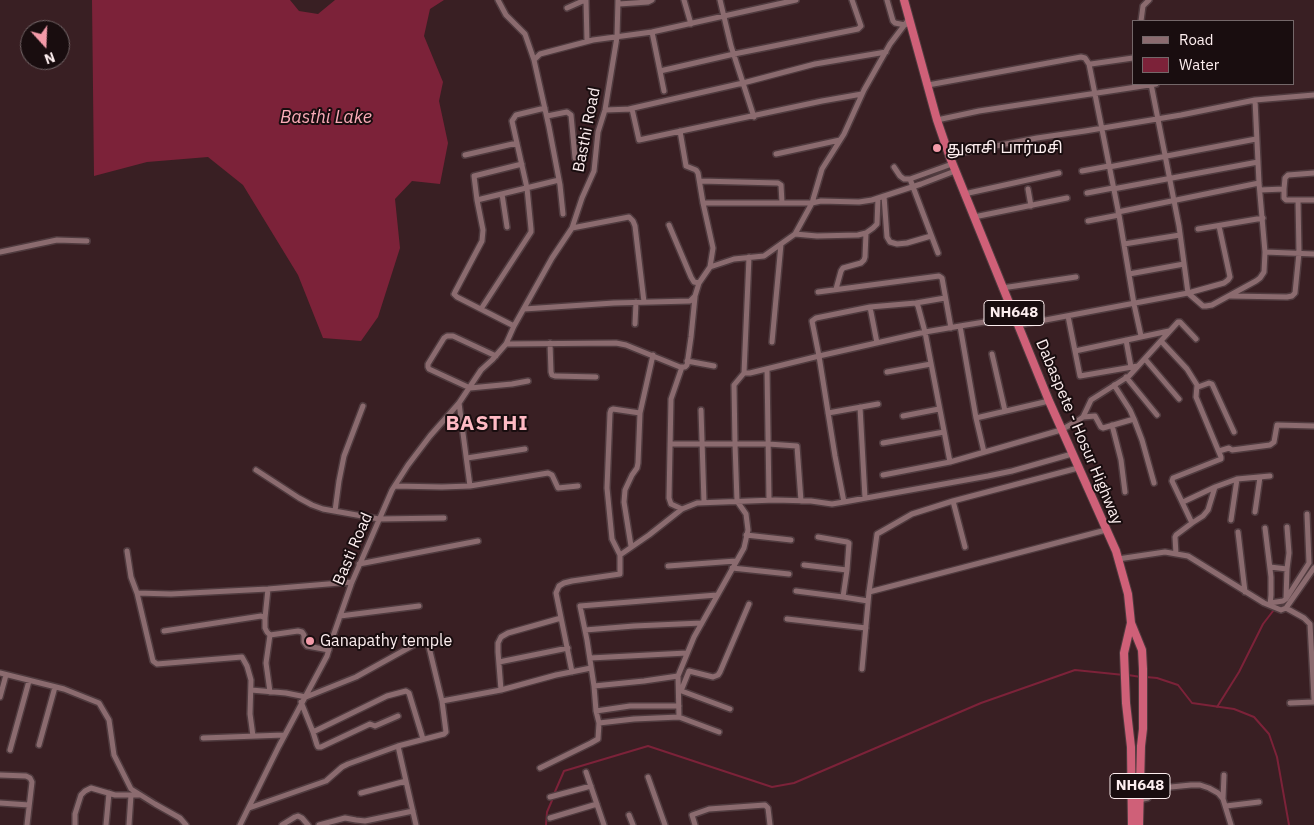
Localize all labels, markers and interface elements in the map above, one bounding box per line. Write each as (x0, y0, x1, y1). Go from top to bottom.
north arrow (20, 20, 70, 70)
legend (1132, 20, 1294, 85)
text: Road (1179, 30, 1214, 49)
text: N (42, 48, 58, 68)
text: Water (1179, 55, 1219, 74)
street label: Basthi Road (569, 86, 605, 174)
water label: Basthi Lake (280, 107, 372, 129)
place label: துளசி பார்மசி (947, 138, 1063, 158)
marker: துளசி பார்மசி (931, 142, 943, 154)
road number: NH648 (984, 300, 1044, 326)
street label: Dabaspete - Hosur Highway (1031, 336, 1127, 528)
district label: BASTHI (445, 411, 529, 437)
street label: Basti Road (329, 510, 377, 588)
place label: Ganapathy temple (320, 631, 452, 651)
marker: Ganapathy temple (304, 635, 316, 647)
road number: NH648 (1110, 774, 1170, 798)

